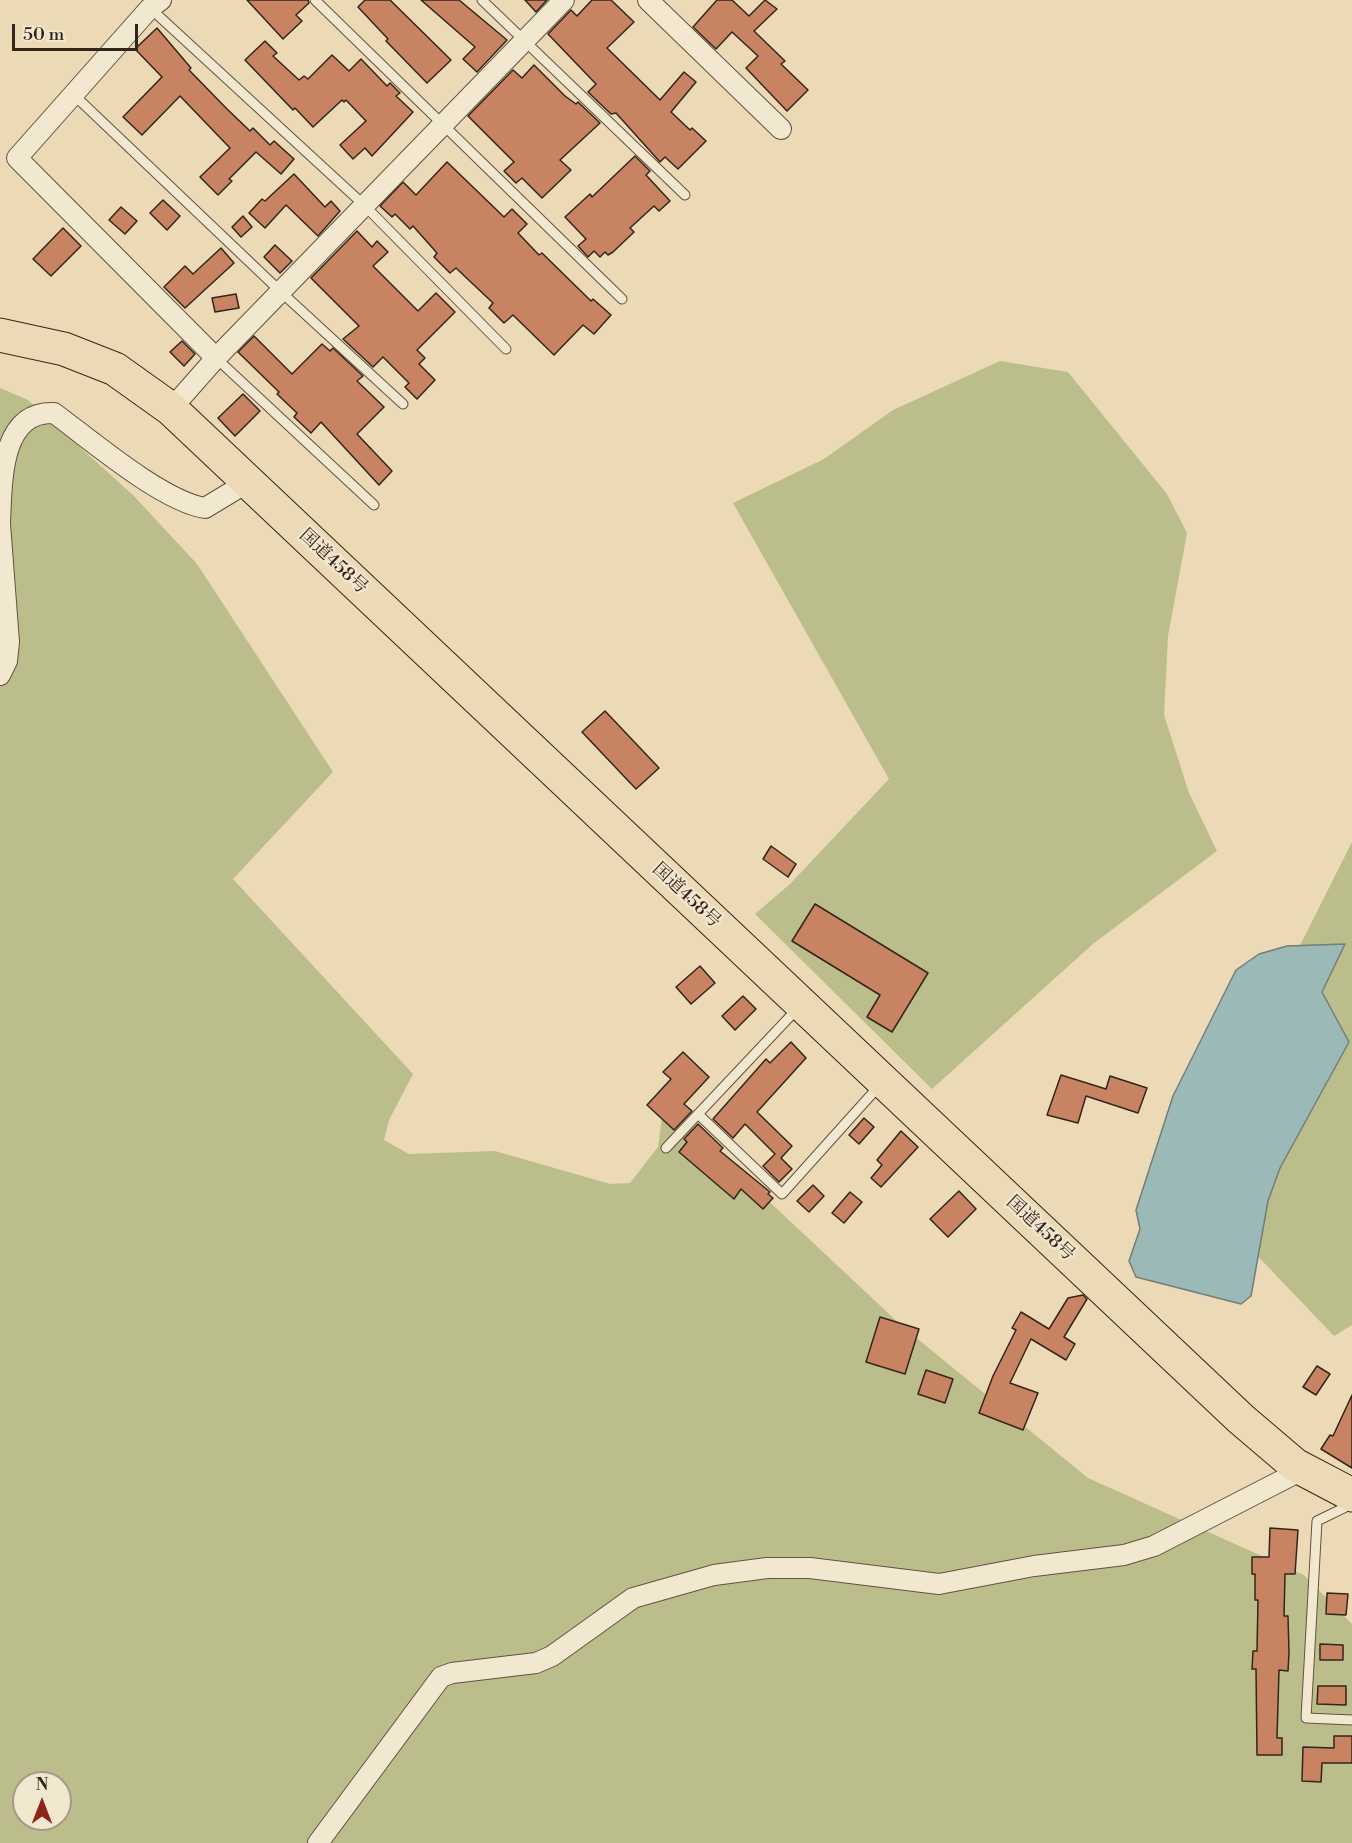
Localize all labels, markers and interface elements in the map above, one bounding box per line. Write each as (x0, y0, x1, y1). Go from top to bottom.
scale bar (15, 12, 141, 50)
text: 50 m (23, 23, 64, 46)
street label: 国道458号 (294, 525, 372, 599)
street label: 国道458号 (647, 859, 725, 933)
street label: 国道458号 (1001, 1192, 1079, 1266)
north arrow (12, 1771, 72, 1831)
text: N (36, 1775, 48, 1795)

